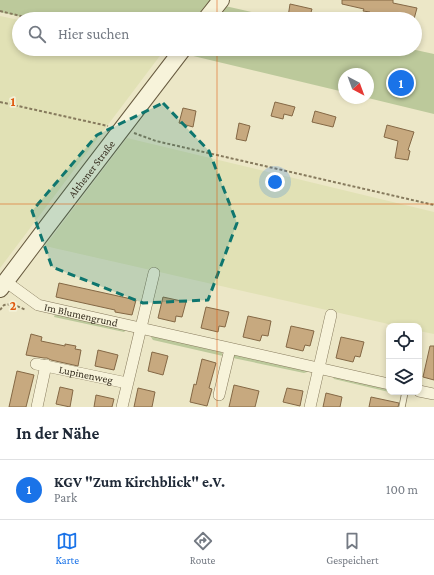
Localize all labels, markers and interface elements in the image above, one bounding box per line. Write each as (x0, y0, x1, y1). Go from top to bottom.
search box (12, 12, 422, 56)
icon: search (26, 23, 48, 45)
text: Hier suchen (58, 26, 129, 42)
north arrow (338, 68, 374, 104)
pin: 1 (388, 68, 414, 98)
text: 1 (11, 94, 16, 109)
street label: Althener Straße (66, 138, 117, 200)
your location (265, 172, 285, 192)
text: 2 (10, 298, 17, 313)
street label: Im Blumengrund (43, 301, 119, 329)
map controls (386, 323, 422, 395)
button: locate (386, 323, 422, 359)
button: layers (386, 359, 422, 395)
street label: Lupinenweg (58, 363, 115, 387)
text: In der Nähe (16, 424, 99, 443)
text: KGV "Zum Kirchblick" e.V. (54, 474, 225, 490)
text: 1 (27, 482, 31, 497)
text: 100 m (386, 482, 418, 497)
text: Park (54, 490, 77, 505)
tab: Karte (55, 530, 79, 566)
tab: Route (190, 530, 215, 566)
tab: Gespeichert (326, 530, 379, 566)

